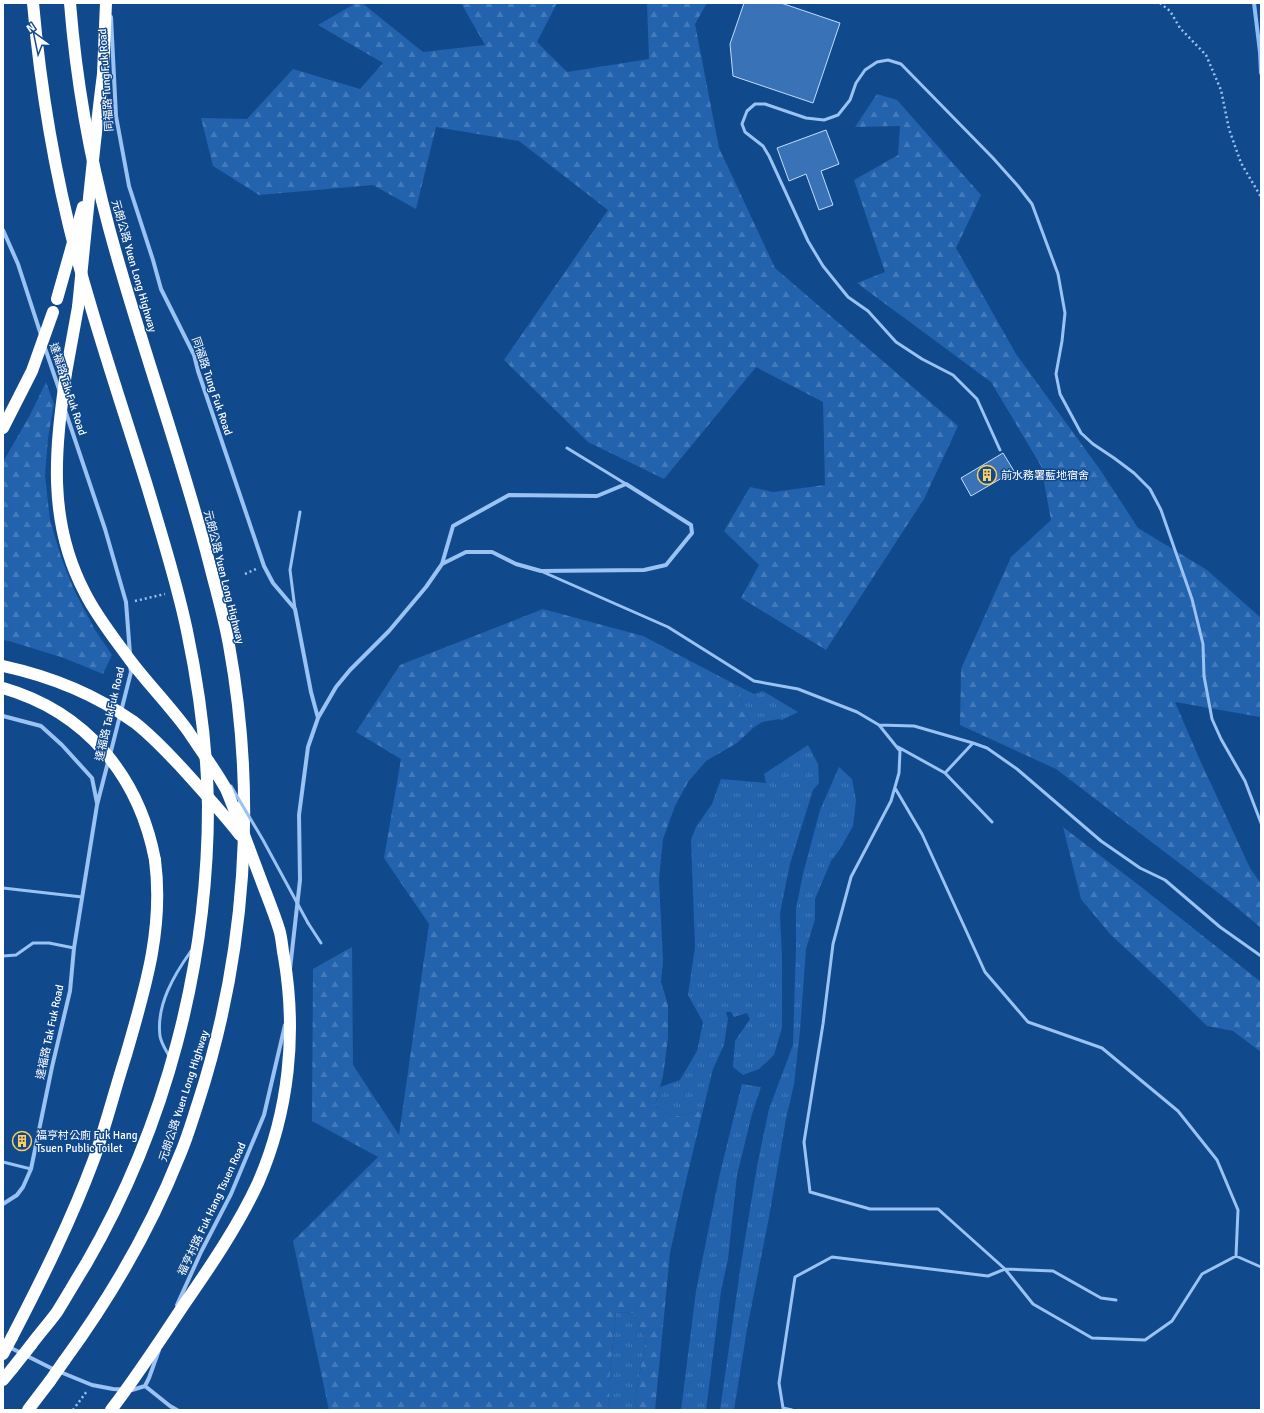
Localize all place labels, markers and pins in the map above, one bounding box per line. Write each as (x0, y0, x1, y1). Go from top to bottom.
building icon: 前水務署藍地宿舍 (976, 464, 998, 486)
place label: 前水務署藍地宿舍 (1001, 469, 1089, 482)
place label: 福亨村公廁 Fuk Hang Tsuen Public Toilet (36, 1129, 138, 1155)
building icon: 福亨村公廁 Fuk Hang Tsuen Public Toilet (11, 1130, 33, 1152)

